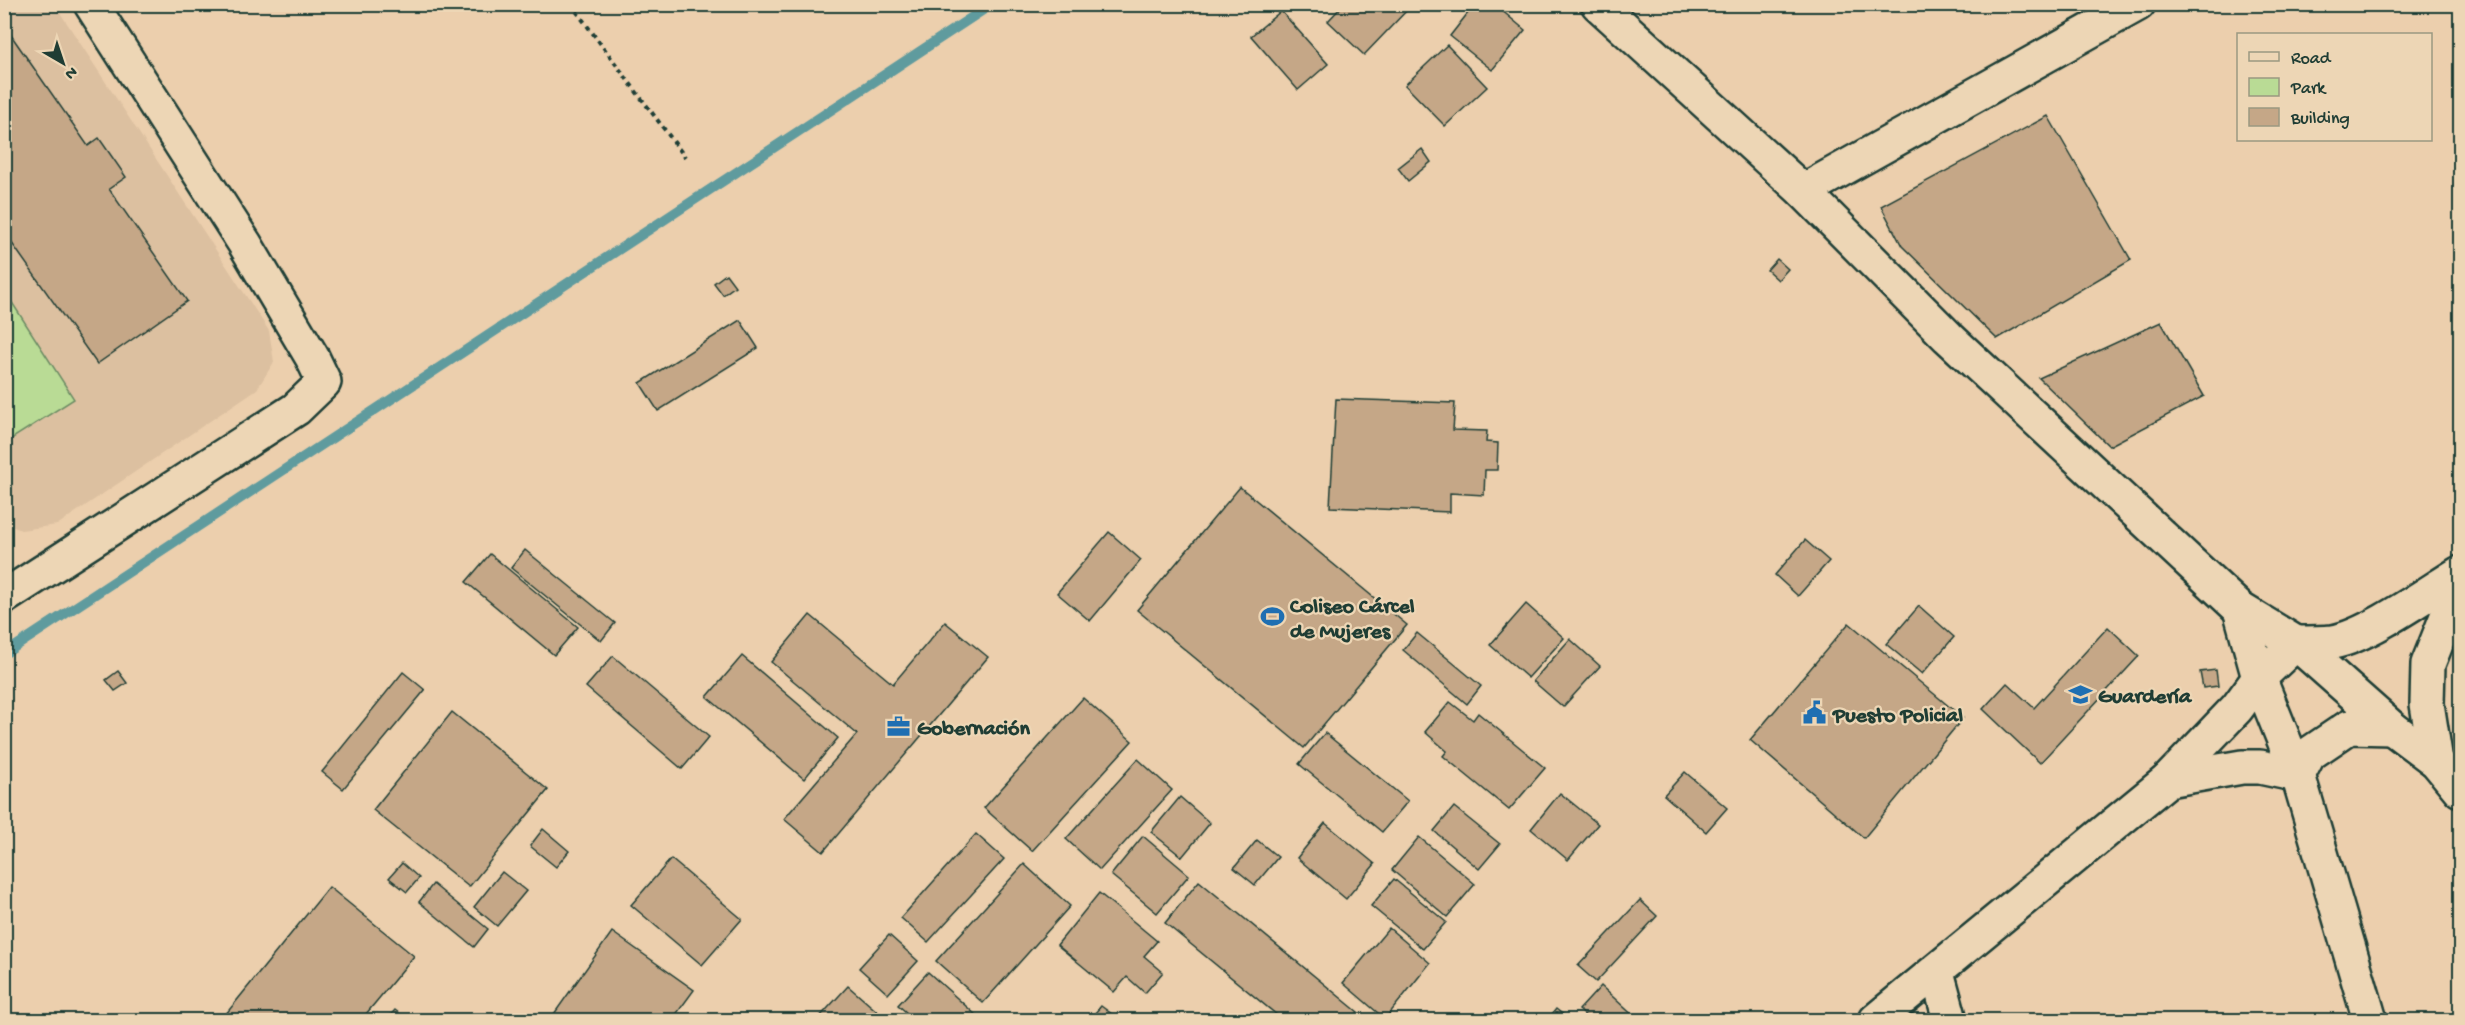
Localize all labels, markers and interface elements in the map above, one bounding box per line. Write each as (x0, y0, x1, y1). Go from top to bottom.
north arrow (33, 33, 93, 93)
legend (2237, 33, 2432, 141)
text: Road (2291, 49, 2332, 70)
text: N (60, 61, 80, 83)
text: Park (2290, 79, 2327, 100)
text: Building (2290, 109, 2350, 130)
place label: Coliseo Cárcel de Mujeres (1289, 595, 1415, 646)
sports icon: Coliseo Cárcel de Mujeres (1259, 604, 1285, 630)
school or university icon: Guardería (2067, 681, 2093, 707)
place label: Guardería (2098, 685, 2193, 711)
public building icon: Puesto Policial (1802, 700, 1828, 726)
place label: Puesto Policial (1832, 704, 1963, 730)
office icon: Gobernación (886, 713, 912, 739)
place label: Gobernación (917, 717, 1030, 743)

